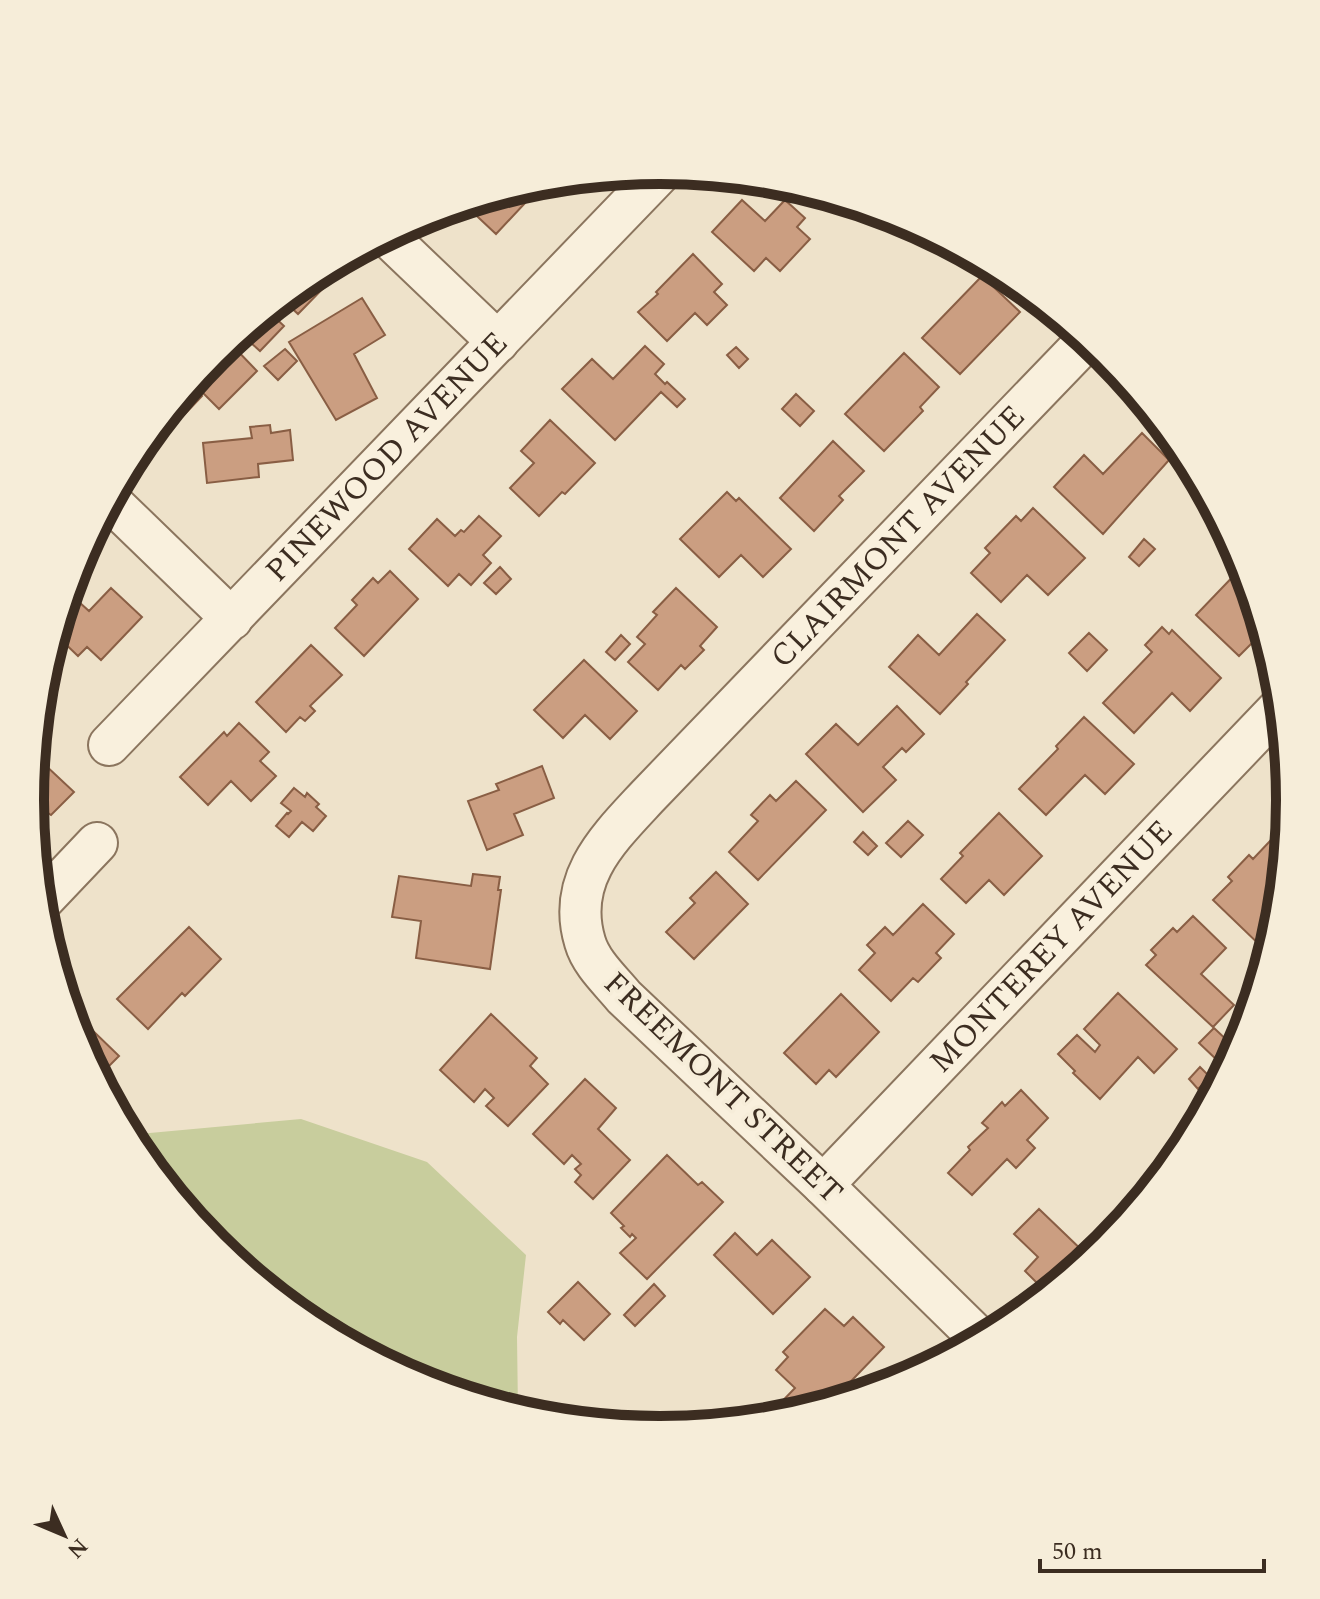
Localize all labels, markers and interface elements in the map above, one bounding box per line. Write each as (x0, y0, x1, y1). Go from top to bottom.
street label: PINEWOOD AVENUE (254, 320, 519, 594)
street label: CLAIRMONT AVENUE (759, 394, 1037, 680)
street label: MONTEREY AVENUE (918, 809, 1184, 1084)
street label: FREEMONT STREET (592, 960, 854, 1216)
north arrow (24, 1495, 104, 1575)
scale bar (1040, 1523, 1264, 1573)
text: N (59, 1530, 95, 1566)
text: 50 m (1052, 1534, 1103, 1570)

